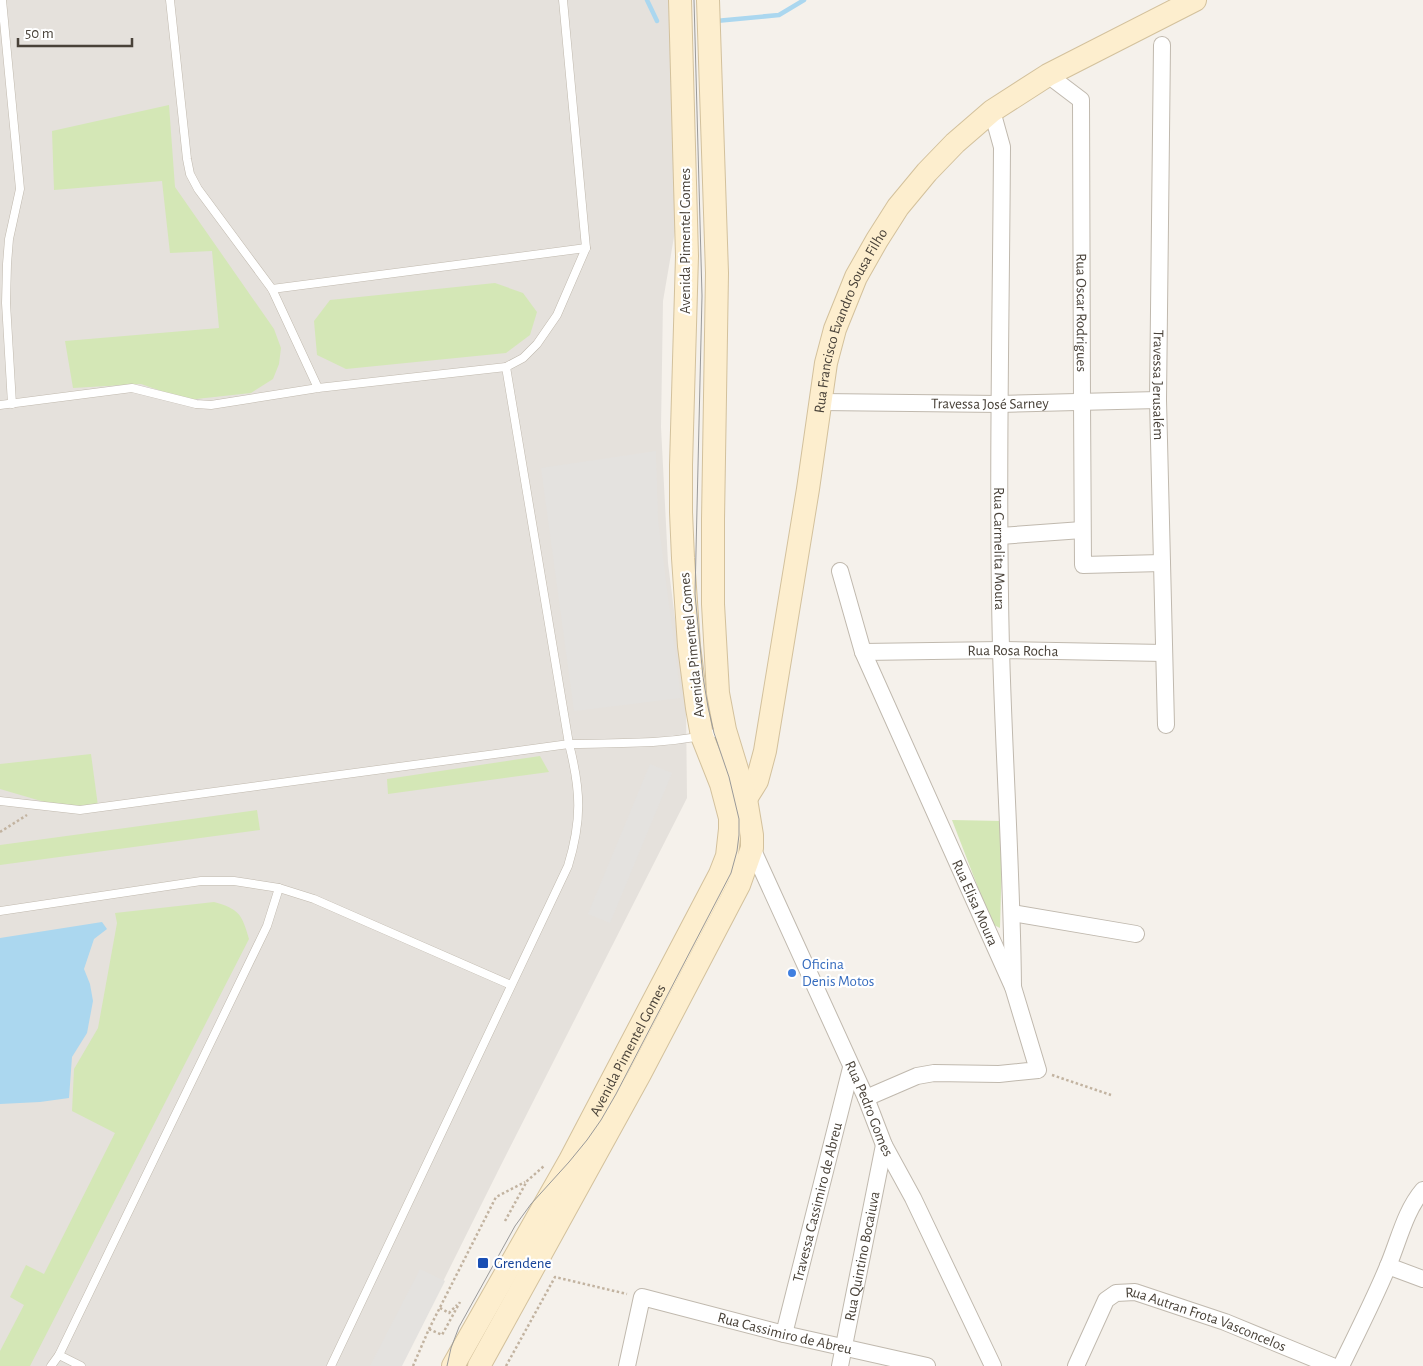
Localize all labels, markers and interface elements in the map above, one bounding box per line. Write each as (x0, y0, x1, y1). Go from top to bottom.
scale bar (18, 15, 131, 47)
text: 50 m (25, 26, 54, 41)
street label: Avenida Pimentel Gomes (678, 168, 693, 314)
street label: Rua Francisco Evandro Sousa Filho (811, 226, 890, 414)
street label: Rua Oscar Rodrigues (1074, 253, 1089, 372)
street label: Travessa Jerusalém (1150, 330, 1166, 440)
street label: Travessa José Sarney (931, 395, 1050, 411)
street label: Rua Carmelita Moura (992, 487, 1008, 610)
street label: Avenida Pimentel Gomes (677, 572, 707, 718)
street label: Rua Rosa Rocha (967, 642, 1059, 659)
street label: Rua Elisa Moura (950, 857, 1001, 948)
place label: Oficina Denis Motos (802, 957, 874, 989)
marker: Oficina Denis Motos (786, 967, 798, 979)
street label: Avenida Pimentel Gomes (587, 982, 668, 1118)
street label: Rua Pedro Gomes (843, 1058, 896, 1159)
street label: Travessa Cassimiro de Abreu (790, 1120, 845, 1284)
street label: Rua Quintino Bocaiuva (842, 1190, 882, 1322)
marker: Grendene (476, 1256, 490, 1270)
place label: Grendene (494, 1256, 552, 1271)
street label: Rua Autran Frota Vasconcelos (1125, 1284, 1288, 1354)
street label: Rua Cassimiro de Abreu (716, 1310, 854, 1357)

